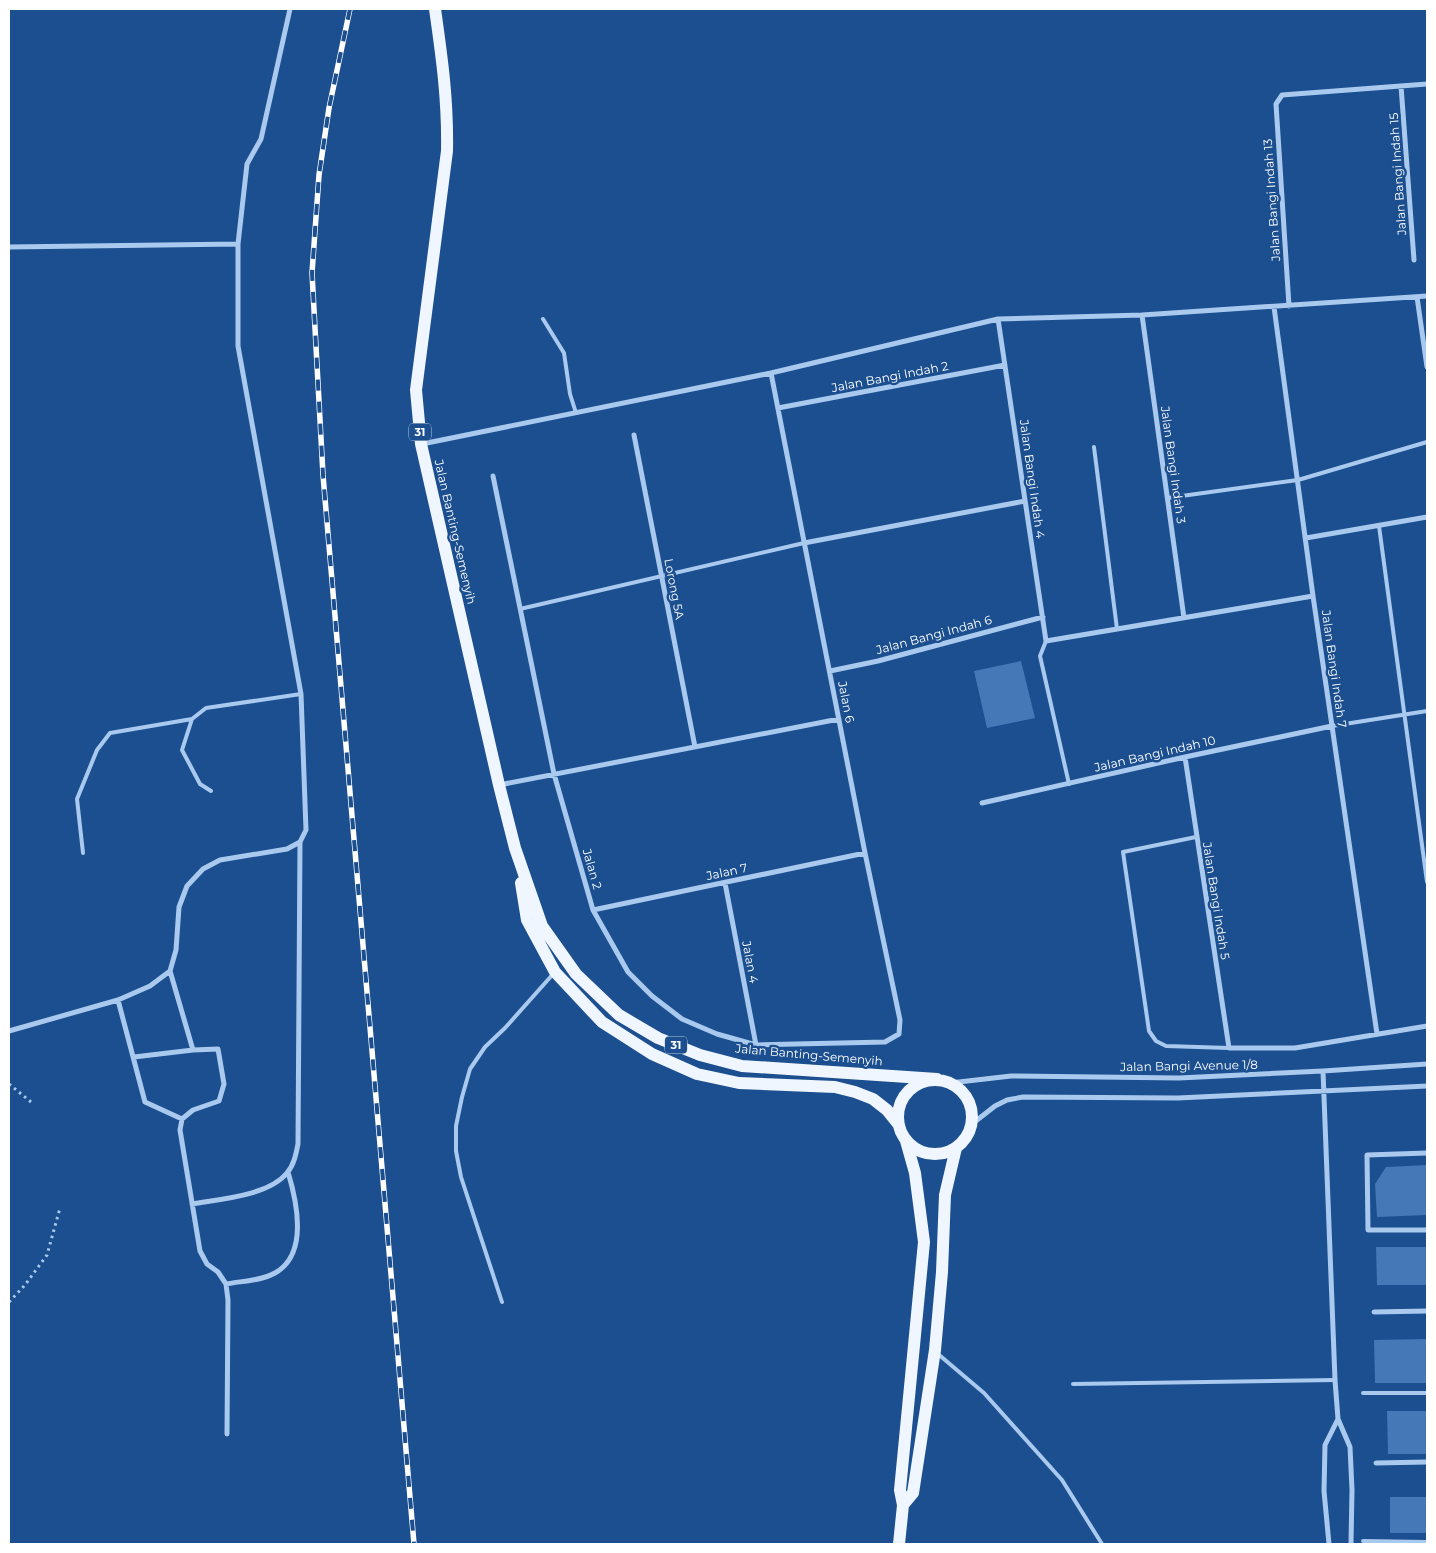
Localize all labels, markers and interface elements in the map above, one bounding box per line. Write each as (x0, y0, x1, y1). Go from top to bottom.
street label: Jalan Bangi Indah 15 (1386, 112, 1409, 237)
street label: Jalan Bangi Indah 13 (1260, 138, 1283, 263)
street label: Jalan Bangi Indah 2 (829, 358, 950, 395)
street label: Jalan Bangi Indah 3 (1158, 404, 1189, 525)
street label: Jalan Bangi Indah 4 (1017, 418, 1048, 539)
road number: 31 (409, 424, 431, 441)
street label: Jalan Banting-Semenyih (431, 457, 479, 606)
street label: Lorong 5A (661, 557, 688, 621)
street label: Jalan Bangi Indah 7 (1319, 608, 1350, 729)
street label: Jalan Bangi Indah 6 (873, 612, 993, 657)
street label: Jalan 6 (835, 679, 858, 724)
street label: Jalan Bangi Indah 10 (1092, 732, 1217, 775)
street label: Jalan Bangi Indah 5 (1200, 840, 1233, 961)
street label: Jalan 2 (579, 846, 605, 891)
street label: Jalan 7 (704, 860, 749, 883)
street label: Jalan 4 (739, 939, 762, 984)
road number: 31 (665, 1036, 687, 1054)
street label: Jalan Banting-Semenyih (734, 1040, 883, 1068)
street label: Jalan Bangi Avenue 1/8 (1119, 1057, 1258, 1074)

